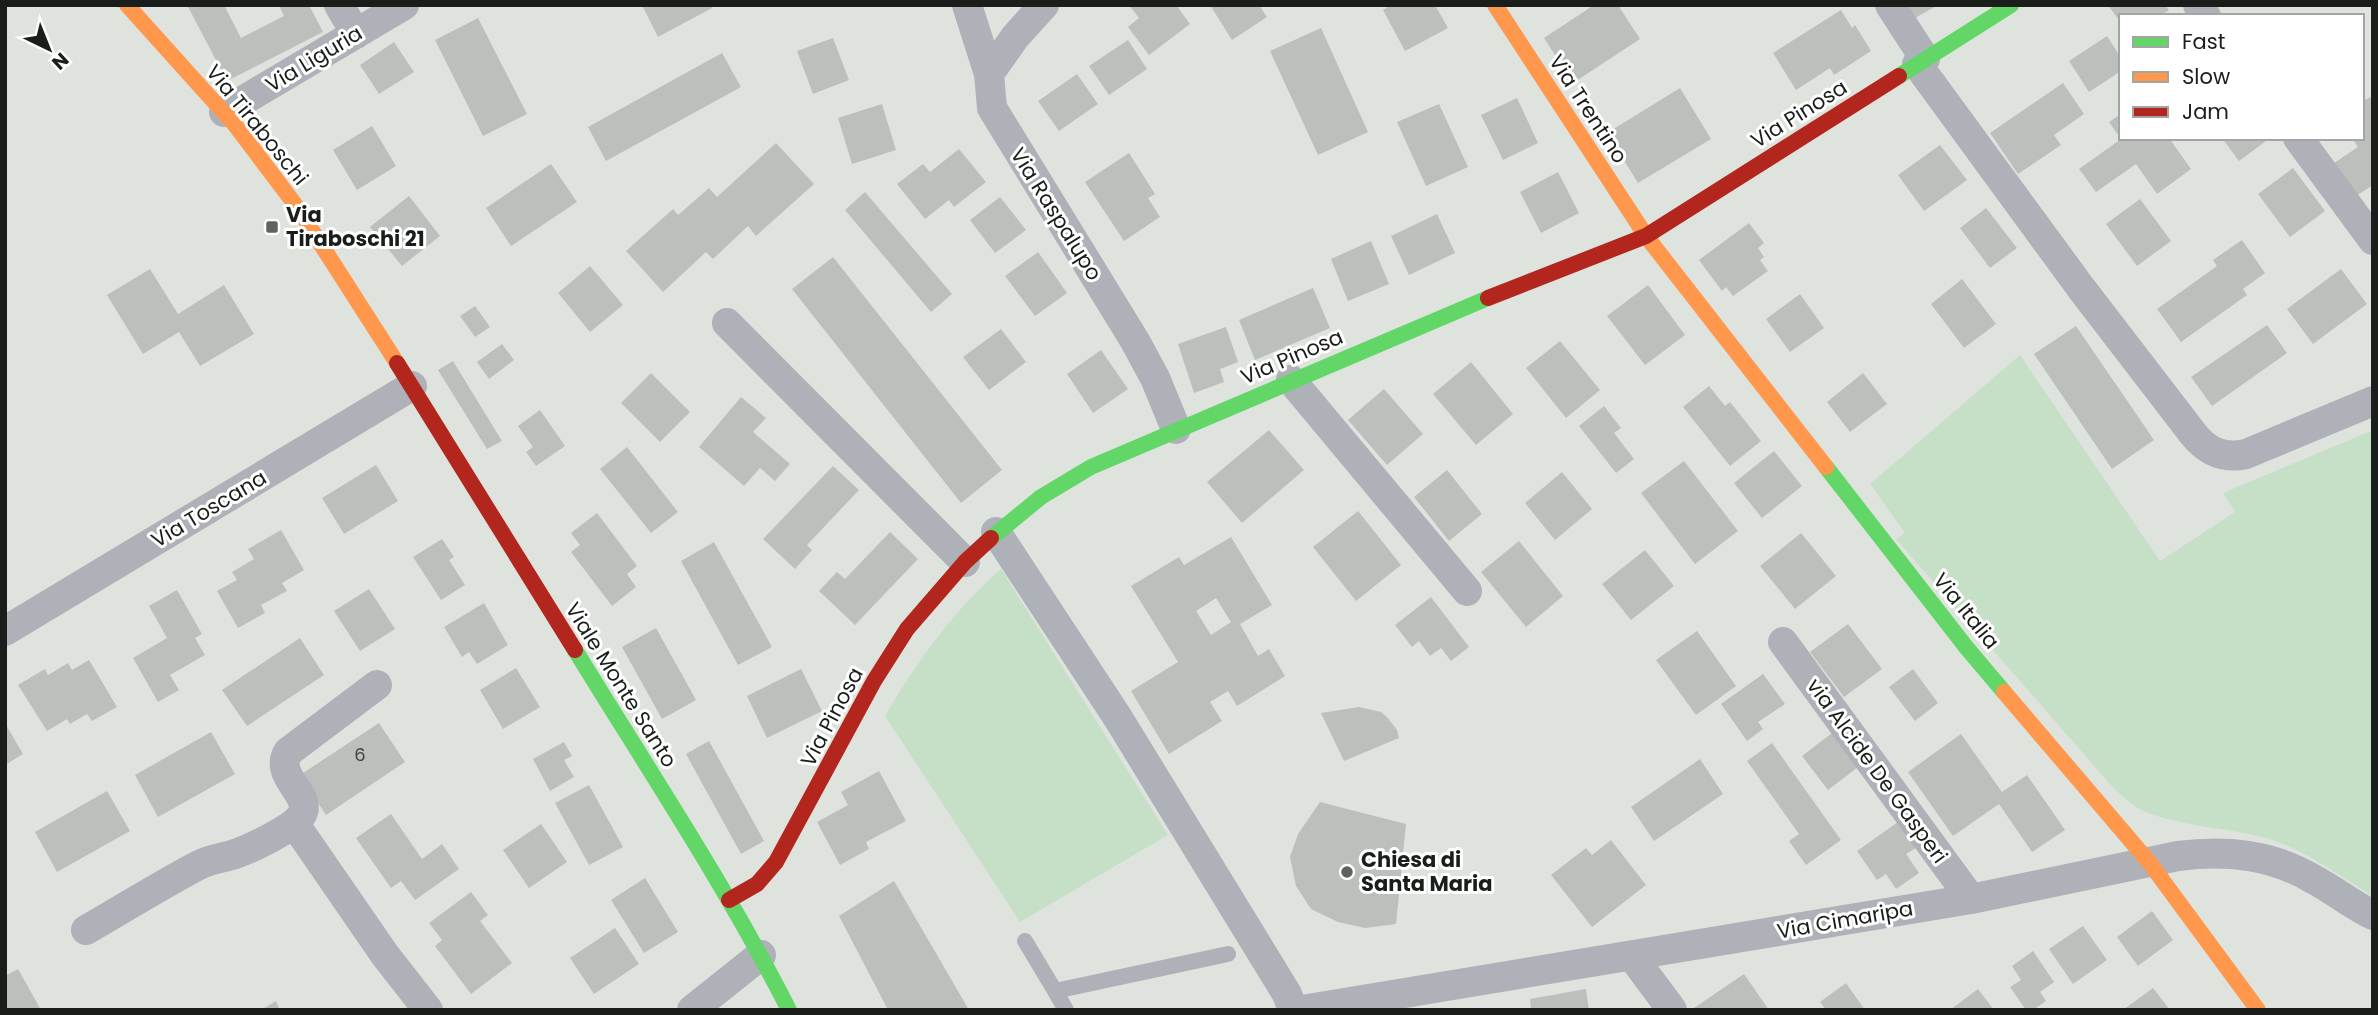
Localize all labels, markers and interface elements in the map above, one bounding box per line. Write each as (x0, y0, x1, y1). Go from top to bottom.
north arrow (14, 14, 84, 84)
legend (2119, 14, 2364, 140)
street label: Via Liguria (260, 18, 368, 99)
text: Fast (2182, 27, 2225, 56)
text: N (46, 46, 75, 76)
street label: Via Trentino (1542, 49, 1634, 169)
street label: Via Tiraboschi (200, 58, 315, 191)
text: Slow (2182, 62, 2230, 91)
street label: Via Pinosa (1745, 73, 1852, 155)
text: Jam (2182, 97, 2229, 126)
street label: Via Raspalupo (1004, 142, 1109, 286)
place label: Via Tiraboschi 21 (286, 200, 425, 253)
marker: Via Tiraboschi 21 (264, 219, 280, 235)
street label: Via Pinosa (1236, 322, 1347, 391)
street label: Via Toscana (146, 463, 272, 554)
street label: Via Italia (1927, 566, 2006, 655)
street label: Viale Monte Santo (559, 597, 684, 773)
street label: Via Pinosa (793, 662, 870, 771)
street label: via Alcide De Gasperi (1800, 672, 1954, 869)
house number: 6 (354, 742, 366, 767)
place label: Chiesa di Santa Maria (1361, 845, 1493, 898)
marker: Chiesa di Santa Maria (1339, 864, 1355, 880)
street label: Via Cimaripa (1775, 893, 1915, 946)

